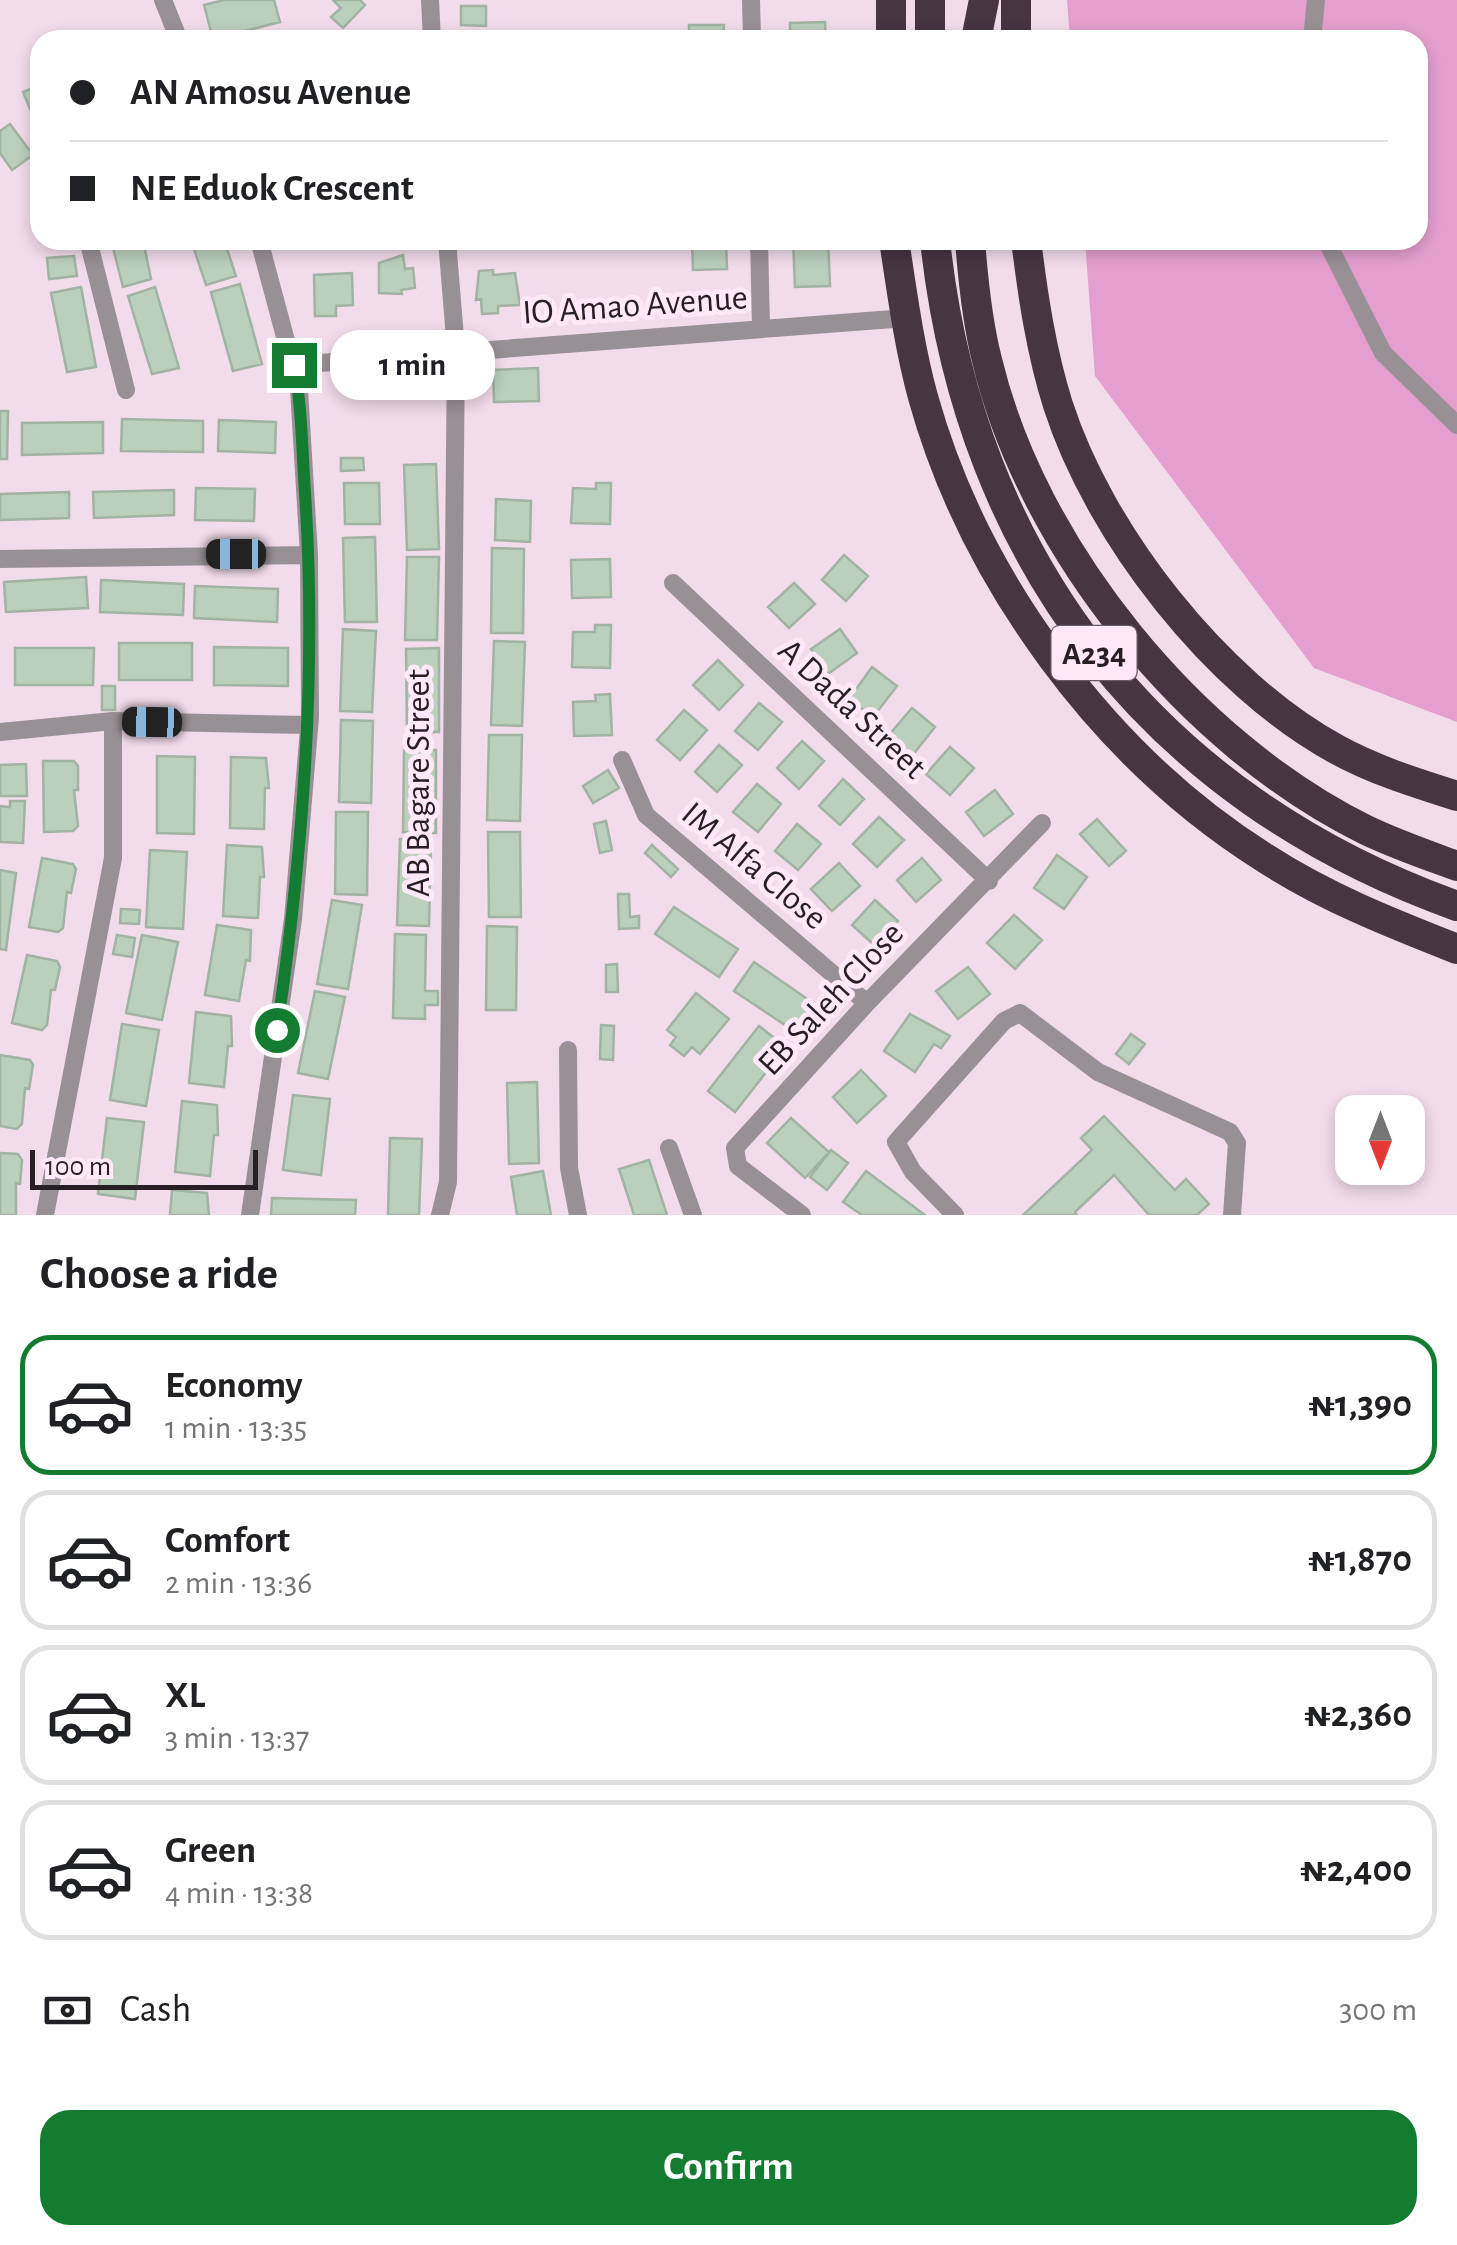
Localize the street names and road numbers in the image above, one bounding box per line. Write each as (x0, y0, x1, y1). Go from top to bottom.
street label: IO Amao Avenue (521, 280, 749, 331)
road number: A234 (1052, 626, 1136, 680)
street label: A Dada Street (772, 632, 932, 786)
street label: AB Bagare Street (401, 669, 436, 897)
street label: IM Alfa Close (675, 796, 833, 936)
street label: EB Saleh Close (752, 916, 910, 1082)

